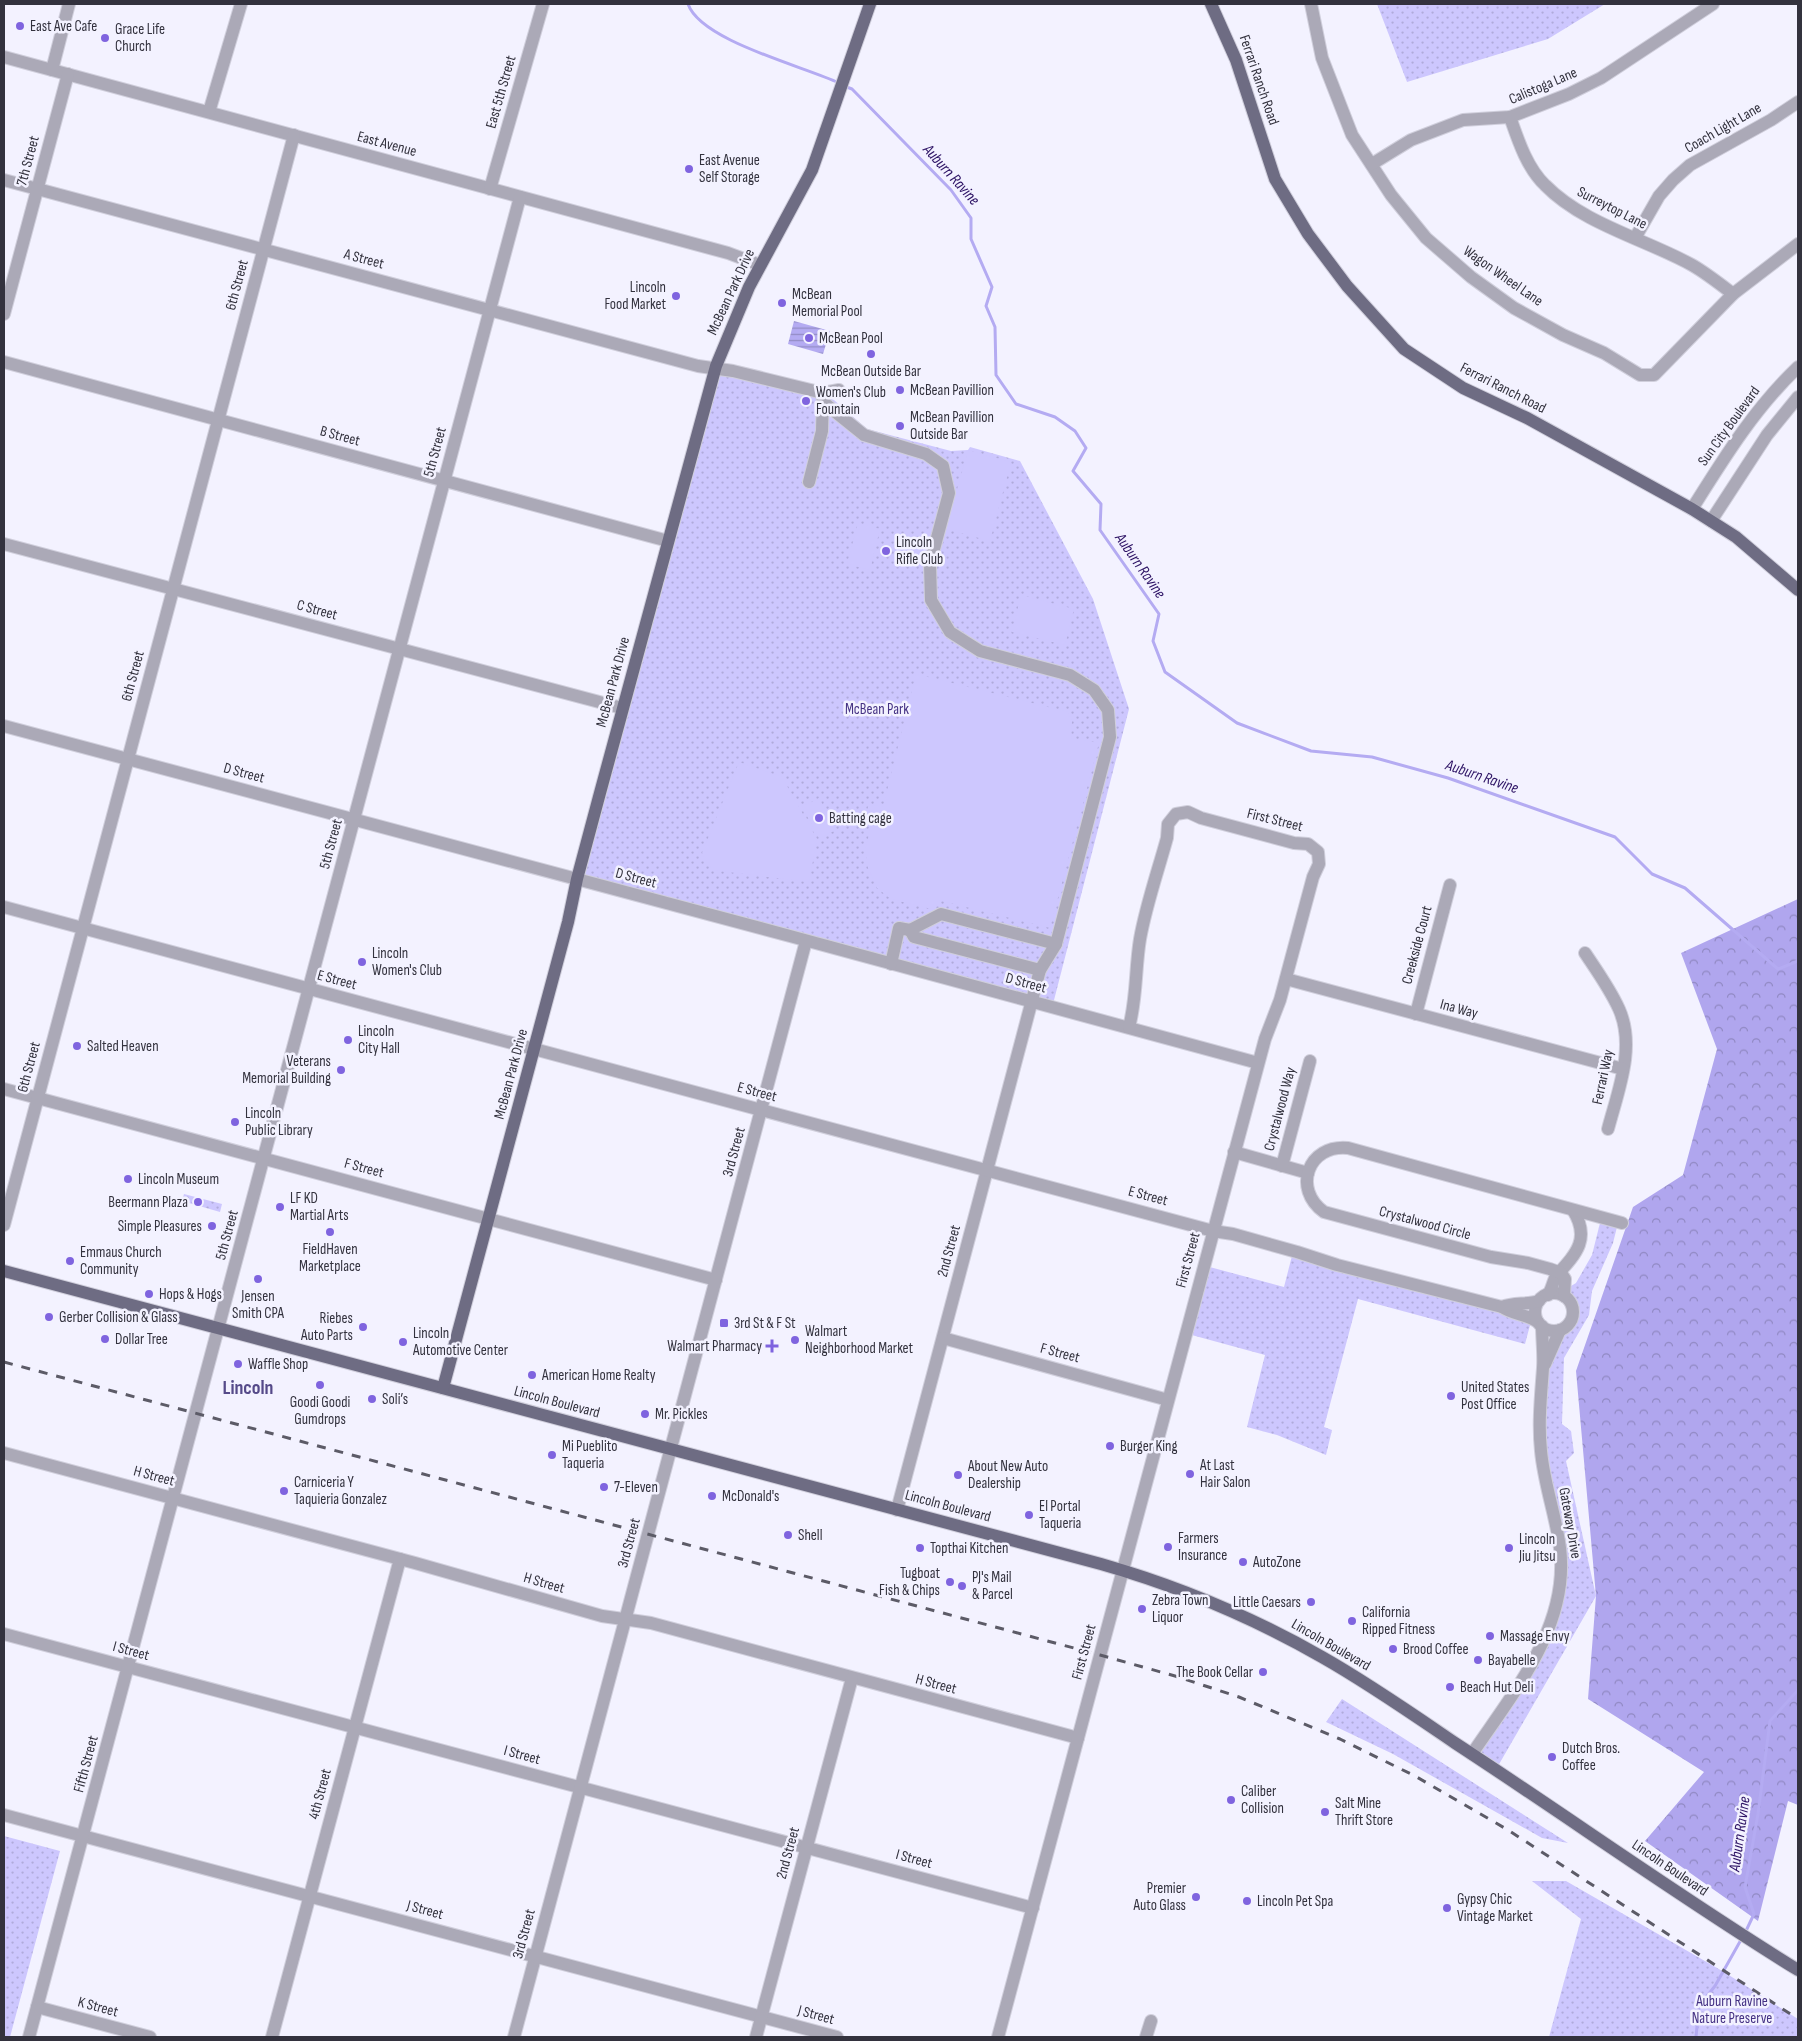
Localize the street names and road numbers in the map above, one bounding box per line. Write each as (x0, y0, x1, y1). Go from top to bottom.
street label: Ferrari Ranch Road (1235, 33, 1283, 127)
street label: East 5th Street (482, 53, 521, 131)
street label: Calistoga Lane (1506, 63, 1580, 109)
street label: Coach Light Lane (1681, 98, 1765, 158)
street label: East Avenue (355, 127, 419, 161)
street label: 7th Street (12, 133, 44, 188)
street label: Surreytop Lane (1574, 182, 1650, 234)
street label: Wagon Wheel Lane (1459, 241, 1547, 311)
street label: A Street (341, 244, 386, 274)
street label: McBean Park Drive (703, 246, 759, 338)
street label: 6th Street (221, 257, 253, 312)
street label: Ferrari Ranch Road (1457, 358, 1549, 418)
street label: Sun City Boulevard (1694, 382, 1764, 470)
street label: B Street (318, 422, 363, 451)
street label: 5th Street (419, 424, 451, 479)
street label: C Street (295, 595, 340, 625)
street label: McBean Park Drive (592, 635, 634, 729)
street label: 6th Street (117, 648, 149, 703)
street label: D Street (222, 758, 267, 788)
street label: First Street (1245, 804, 1305, 836)
street label: 5th Street (315, 816, 347, 871)
street label: D Street (614, 863, 659, 893)
street label: Creekside Court (1397, 903, 1437, 986)
street label: E Street (315, 966, 359, 994)
street label: D Street (1004, 968, 1049, 998)
street label: Ina Way (1438, 995, 1480, 1023)
street label: McBean Park Drive (490, 1027, 532, 1121)
street label: 6th Street (13, 1039, 45, 1094)
street label: Ferrari Way (1588, 1047, 1618, 1106)
street label: Crystalwood Way (1260, 1065, 1300, 1153)
street label: E Street (735, 1078, 779, 1106)
street label: 3rd Street (718, 1125, 750, 1179)
street label: F Street (342, 1154, 386, 1182)
street label: E Street (1126, 1182, 1170, 1210)
street label: Crystalwood Circle (1377, 1202, 1473, 1244)
street label: 5th Street (211, 1207, 243, 1262)
street label: 2nd Street (933, 1223, 965, 1279)
street label: First Street (1171, 1230, 1205, 1290)
street label: F Street (1038, 1339, 1082, 1367)
street label: Lincoln Boulevard (512, 1381, 602, 1423)
street label: H Street (131, 1461, 177, 1491)
street label: Lincoln Boulevard (903, 1485, 993, 1527)
street label: Gateway Drive (1554, 1486, 1586, 1560)
street label: 3rd Street (613, 1516, 645, 1570)
street label: H Street (521, 1568, 567, 1598)
street label: Lincoln Boulevard (1288, 1615, 1374, 1675)
street label: First Street (1067, 1622, 1101, 1682)
street label: I Street (111, 1637, 152, 1665)
street label: H Street (913, 1669, 959, 1699)
street label: Fifth Street (69, 1733, 103, 1795)
street label: I Street (502, 1741, 543, 1769)
street label: 4th Street (304, 1766, 336, 1821)
street label: 2nd Street (772, 1825, 804, 1881)
street label: Lincoln Boulevard (1628, 1835, 1712, 1901)
street label: I Street (894, 1845, 935, 1873)
street label: J Street (404, 1896, 446, 1924)
street label: 3rd Street (508, 1907, 540, 1961)
street label: K Street (76, 1993, 121, 2022)
street label: J Street (795, 2001, 837, 2029)

